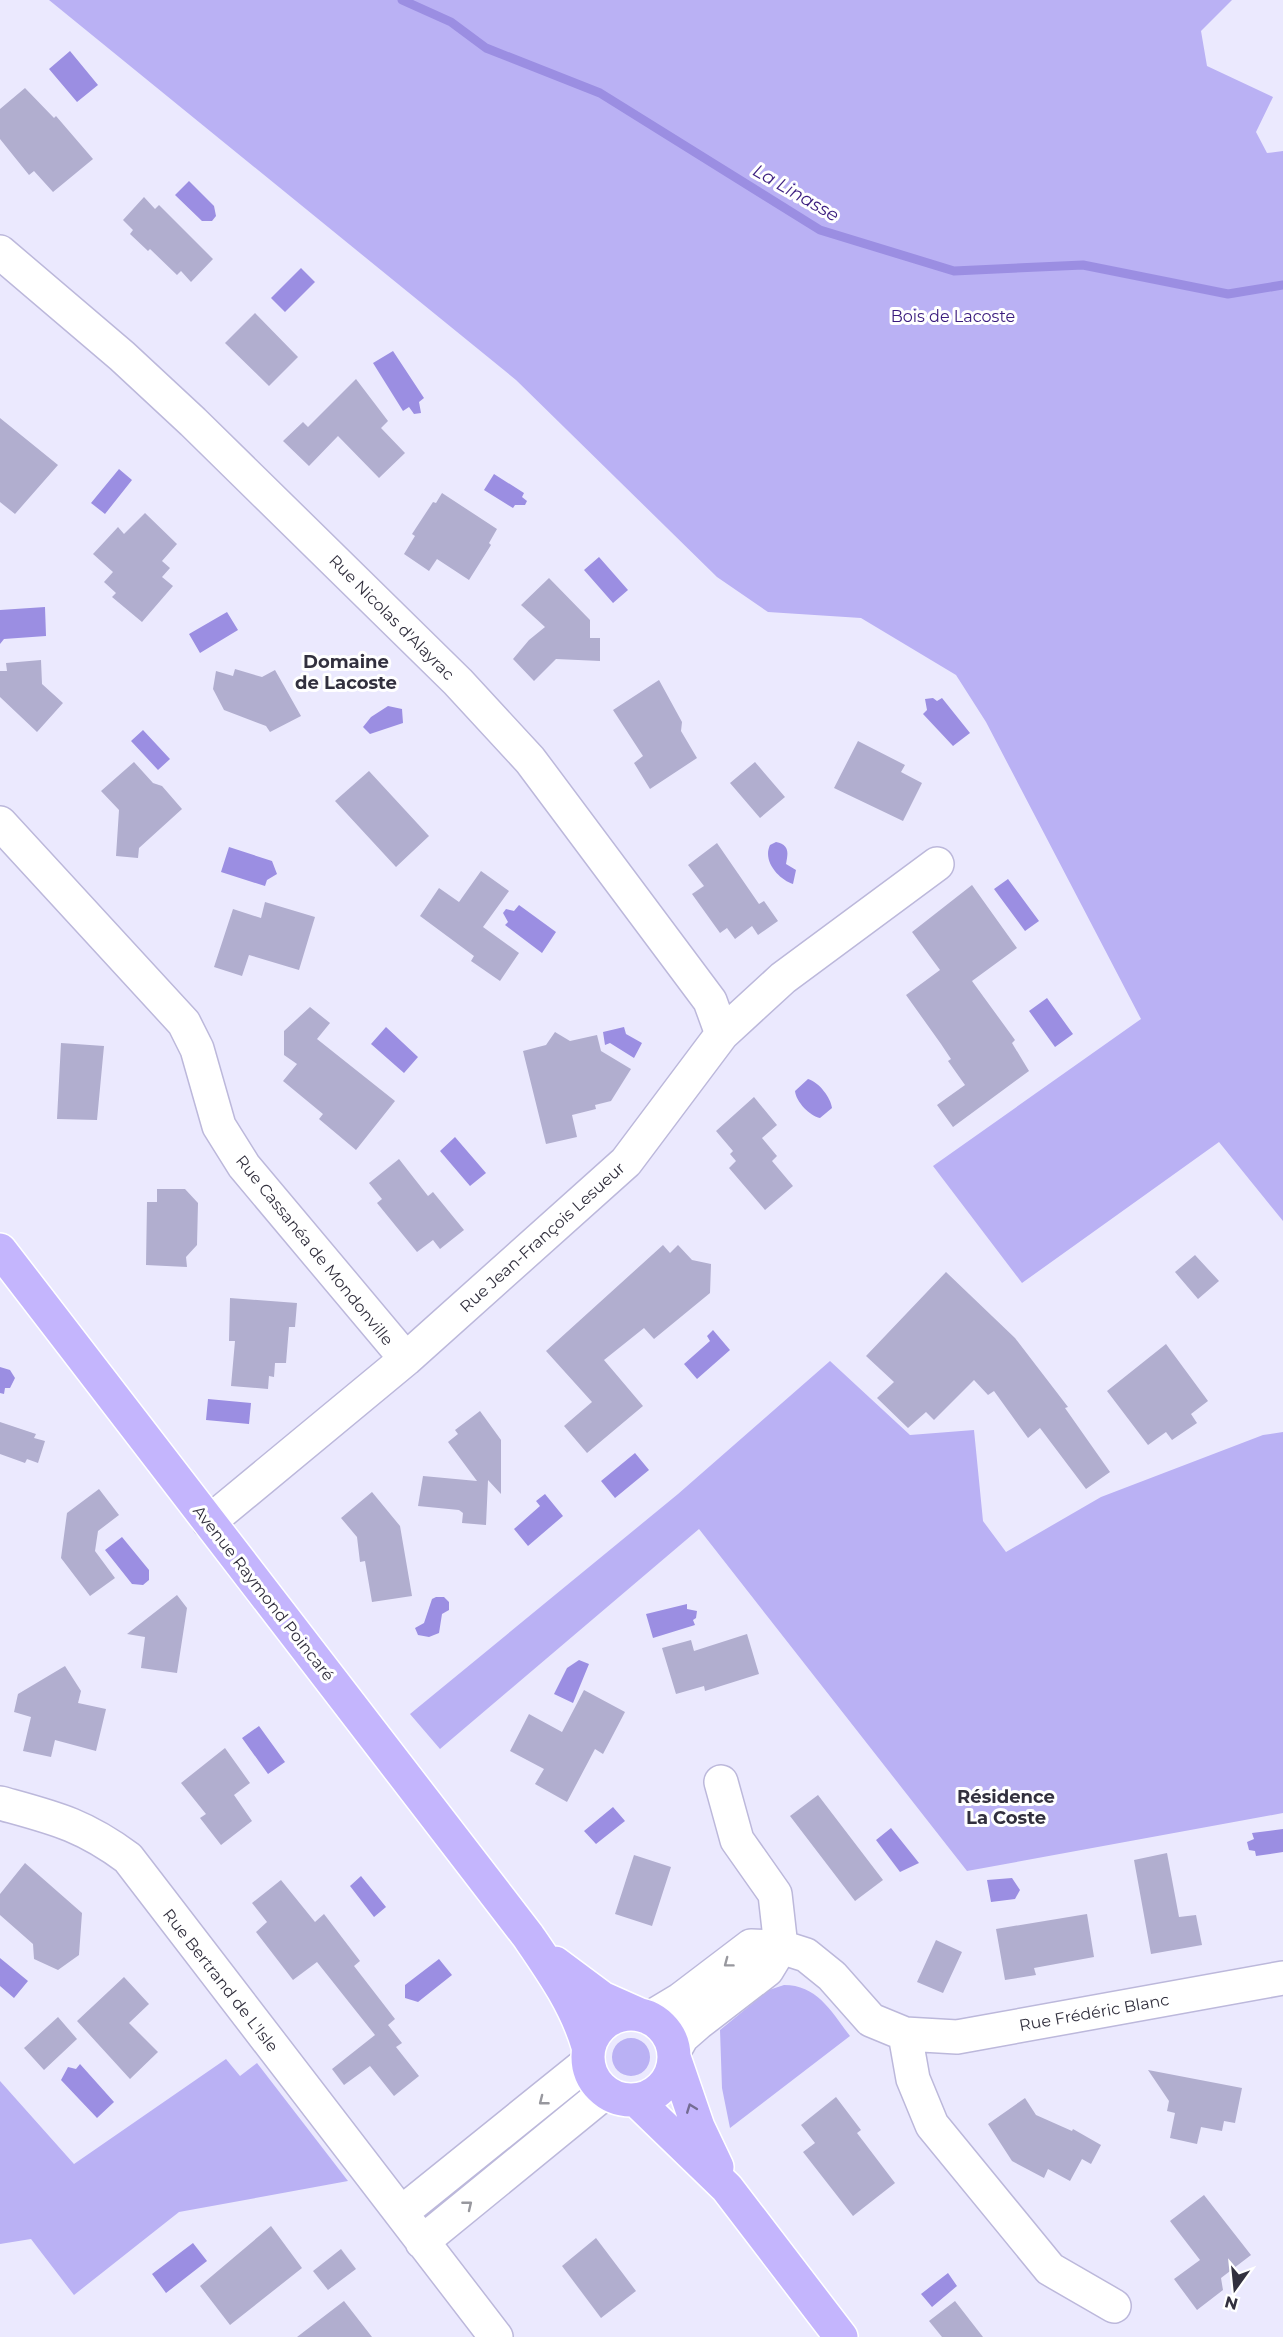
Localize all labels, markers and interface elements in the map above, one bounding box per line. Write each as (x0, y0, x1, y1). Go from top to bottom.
water label: La Linasse (749, 160, 843, 226)
park label: Bois de Lacoste (891, 307, 1015, 326)
street label: Rue Nicolas d'Alayrac (325, 551, 458, 684)
district label: Domaine de Lacoste (295, 651, 397, 694)
street label: Rue Cassanéa de Mondonville (232, 1151, 397, 1349)
street label: Rue Jean-François Lesueur (456, 1158, 629, 1317)
street label: Avenue Raymond Poincaré (189, 1502, 338, 1685)
district label: Résidence La Coste (957, 1786, 1055, 1829)
street label: Rue Bertrand de L'Isle (159, 1905, 282, 2056)
one-way arrow (724, 1956, 735, 1967)
street label: Rue Frédéric Blanc (1018, 1990, 1171, 2035)
one-way arrow (538, 2093, 549, 2104)
one-way arrow (685, 2104, 698, 2114)
one-way arrow (461, 2201, 472, 2212)
north arrow (1205, 2259, 1265, 2319)
text: N (1223, 2292, 1240, 2314)

